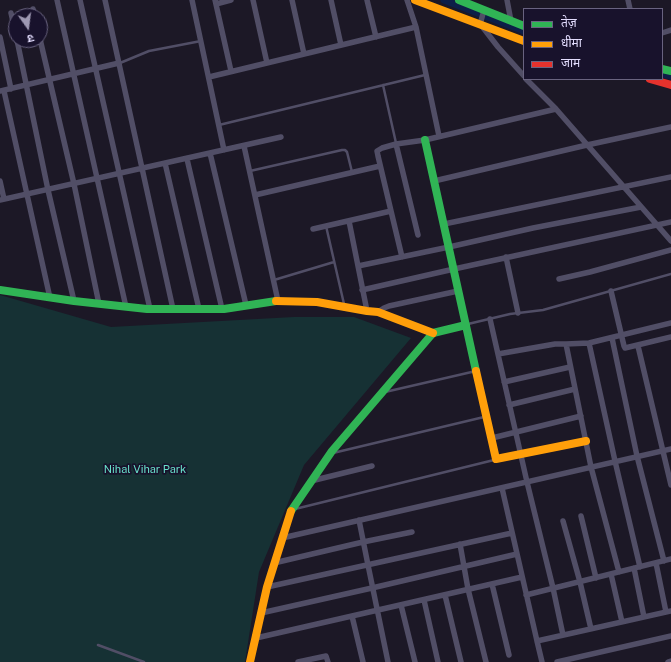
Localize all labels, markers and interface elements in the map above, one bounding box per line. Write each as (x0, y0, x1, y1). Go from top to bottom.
north arrow (8, 8, 48, 48)
legend (523, 8, 663, 80)
text: तेज़ (561, 16, 577, 30)
text: उ (26, 32, 35, 45)
text: धीमा (561, 36, 582, 50)
text: जाम (561, 56, 580, 70)
park label: Nihal Vihar Park (104, 463, 186, 477)

